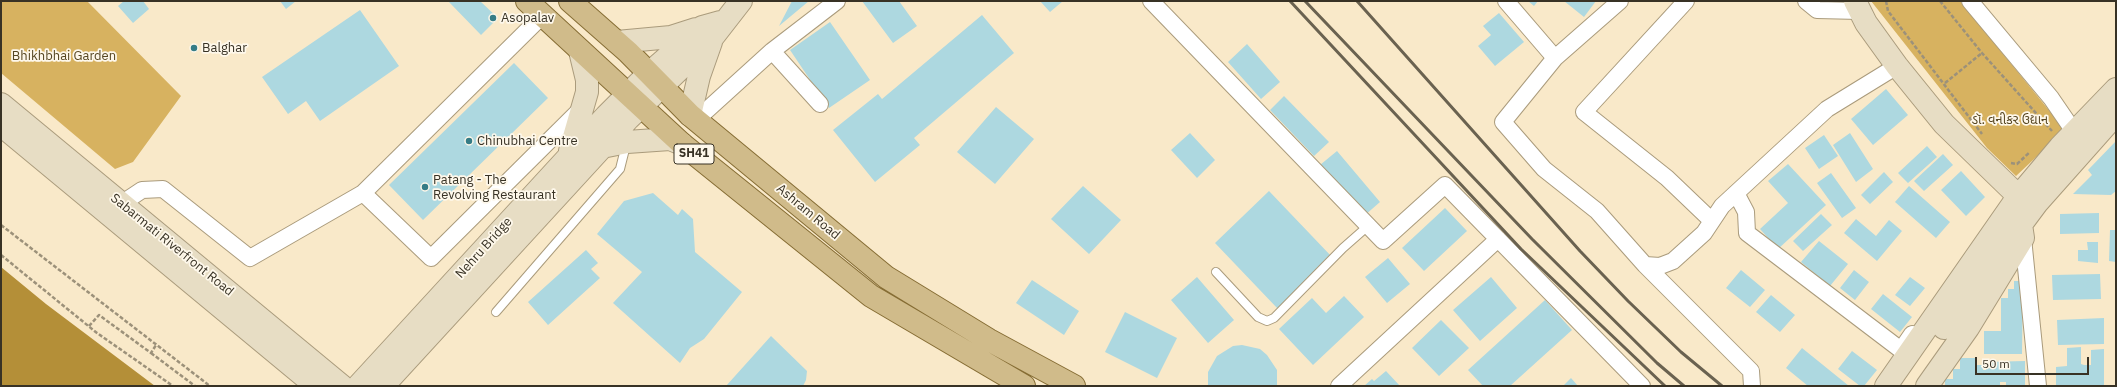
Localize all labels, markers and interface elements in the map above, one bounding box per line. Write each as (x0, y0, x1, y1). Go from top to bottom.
place label: Asopalav (501, 10, 554, 26)
marker: Asopalav (488, 13, 498, 23)
place label: Balghar (202, 40, 247, 56)
marker: Balghar (189, 43, 199, 53)
park label: Bhikhbhai Garden (12, 48, 116, 64)
park label: ડૉ. વનીકર ઉદ્યાન (1972, 112, 2048, 128)
place label: Chinubhai Centre (477, 133, 578, 149)
marker: Chinubhai Centre (464, 136, 474, 146)
road number: SH41 (674, 144, 714, 164)
place label: Patang - The Revolving Restaurant (433, 172, 556, 203)
street label: Ashram Road (773, 181, 843, 243)
marker: Patang - The Revolving Restaurant (420, 182, 430, 192)
street label: Sabarmati Riverfront Road (107, 191, 237, 299)
street label: Nehru Bridge (452, 214, 516, 282)
scale bar (1977, 349, 2091, 375)
text: 50 m (1982, 356, 2010, 371)

